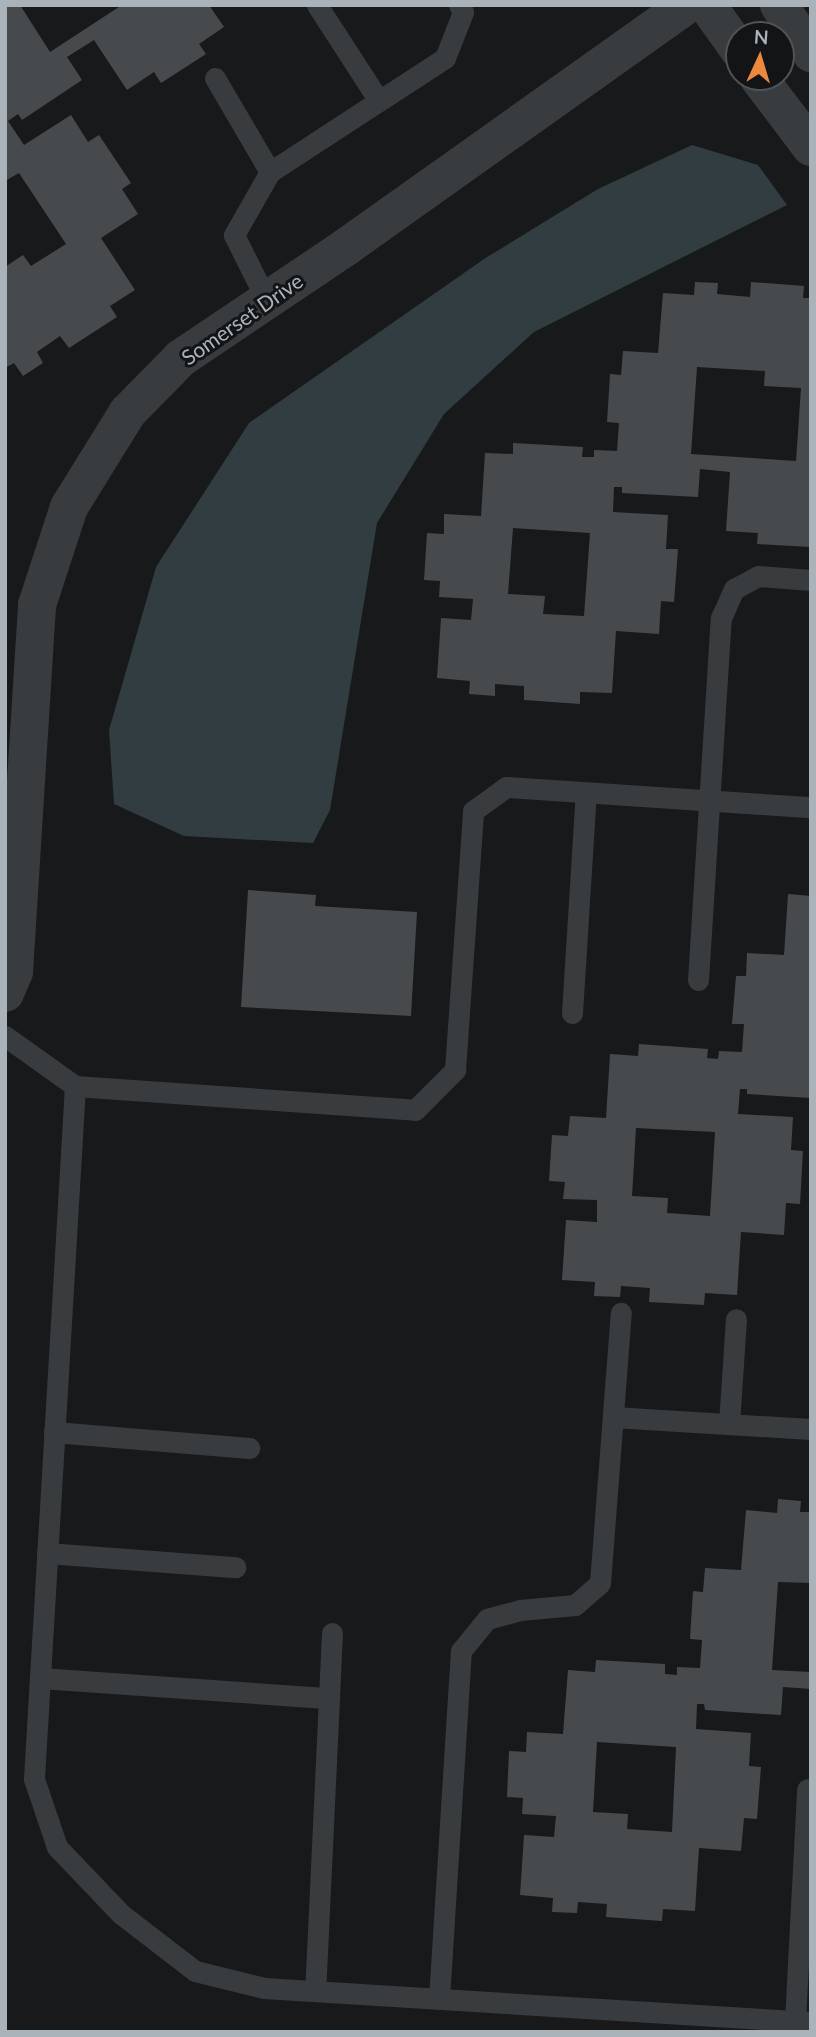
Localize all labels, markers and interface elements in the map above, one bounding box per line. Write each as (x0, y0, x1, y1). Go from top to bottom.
north arrow (725, 21, 795, 91)
text: N (753, 25, 769, 49)
street label: Somerset Drive (177, 268, 307, 370)

